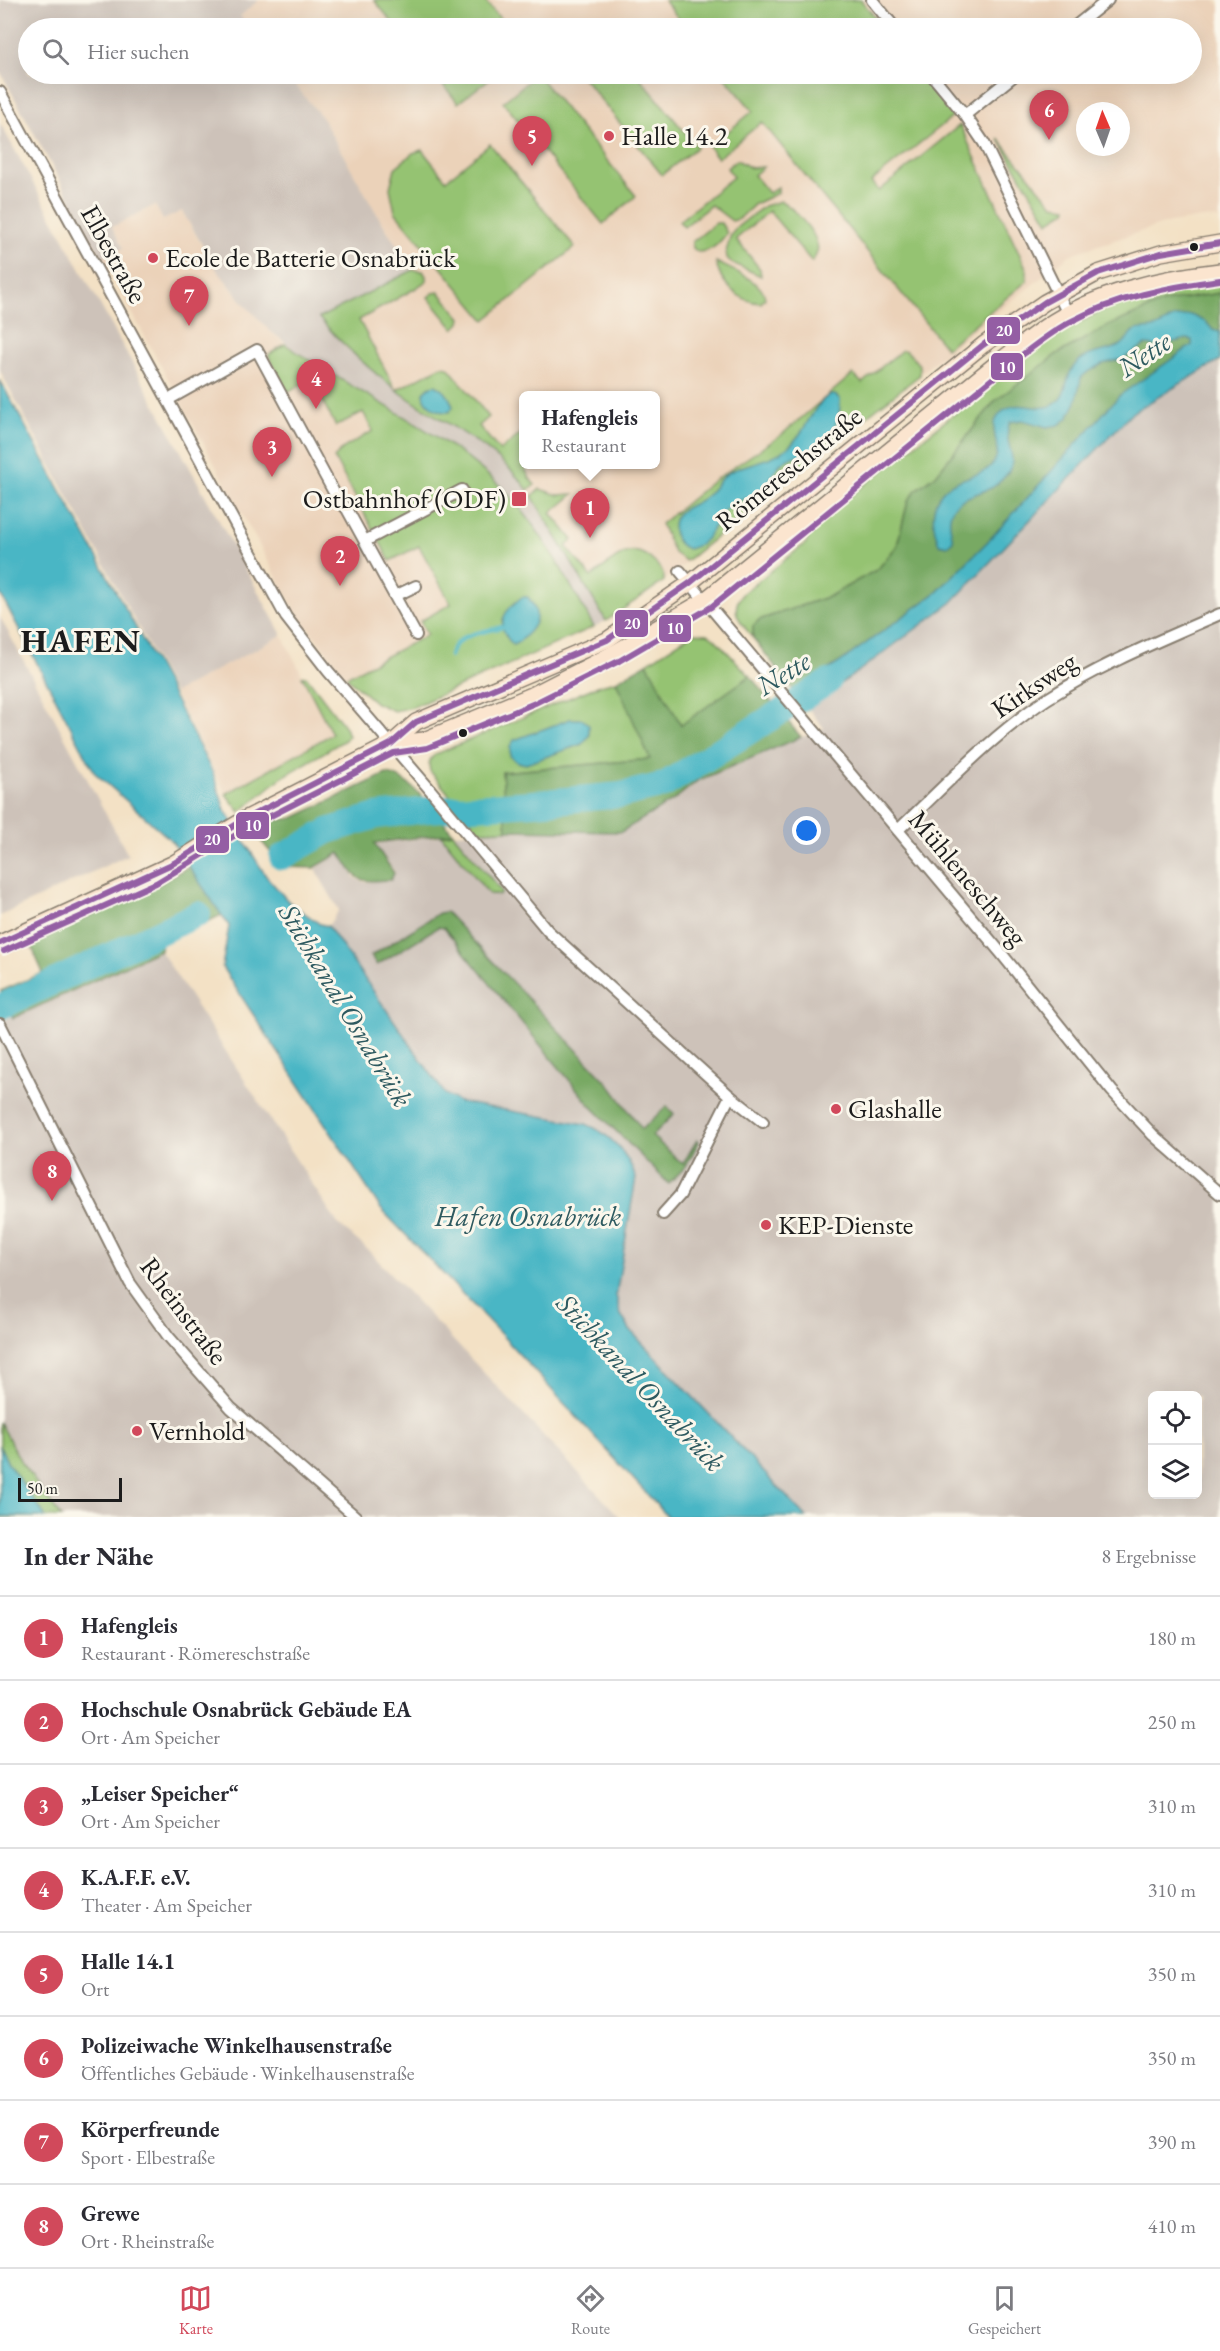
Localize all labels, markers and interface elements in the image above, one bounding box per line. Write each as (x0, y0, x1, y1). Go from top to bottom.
search box (18, 18, 1202, 84)
icon: search (39, 35, 72, 68)
text: Hier suchen (87, 37, 190, 66)
pin: 6 (1030, 90, 1068, 140)
north arrow (1076, 102, 1130, 156)
pin: 5 (512, 116, 552, 166)
place label: Halle 14.2 (621, 118, 728, 153)
marker: Halle 14.2 (602, 129, 616, 143)
street label: Elbestraße (73, 198, 156, 309)
place label: Ecole de Batterie Osnabrück (165, 240, 456, 275)
unlabelled marker (1188, 241, 1200, 253)
marker: Ecole de Batterie Osnabrück (146, 251, 160, 265)
pin: 7 (170, 276, 208, 326)
line badge: 20 (986, 316, 1021, 345)
text: 20 (996, 320, 1013, 341)
water label: Nette (1109, 323, 1178, 385)
line badge: 10 (990, 352, 1024, 381)
text: 10 (999, 357, 1016, 378)
pin: 4 (296, 360, 336, 409)
popup (519, 391, 660, 469)
street label: Römereschstraße (708, 399, 869, 538)
text: Hafengleis (541, 403, 638, 432)
pin: 3 (252, 428, 292, 477)
text: Restaurant (541, 432, 626, 458)
place label: Ostbahnhof (ODF) (303, 481, 506, 516)
pin: 1 (570, 488, 610, 538)
marker: Ostbahnhof (ODF) (510, 490, 528, 508)
pin: 2 (320, 536, 360, 586)
line badge: 20 (614, 609, 649, 638)
text: 20 (624, 613, 641, 634)
line badge: 10 (658, 614, 692, 643)
text: 10 (667, 618, 684, 639)
district label: HAFEN (21, 619, 141, 662)
water label: Nette (748, 642, 817, 704)
street label: Kirksweg (984, 643, 1083, 726)
unlabelled marker (457, 727, 469, 739)
street label: Mühleneschweg (901, 802, 1036, 953)
line badge: 10 (235, 811, 270, 840)
text: 10 (245, 815, 262, 836)
your location (792, 816, 821, 845)
line badge: 20 (195, 825, 230, 854)
text: 20 (204, 829, 221, 850)
water label: Stichkanal Osnabrück (271, 896, 421, 1113)
place label: Glashalle (848, 1091, 942, 1126)
marker: Glashalle (829, 1102, 843, 1116)
pin: 8 (32, 1152, 72, 1201)
water label: Hafen Osnabrück (434, 1198, 622, 1234)
place label: KEP-Dienste (778, 1207, 913, 1242)
marker: KEP-Dienste (759, 1218, 773, 1232)
street label: Rheinstraße (133, 1250, 236, 1371)
water label: Stichkanal Osnabrück (548, 1285, 733, 1479)
map controls (1148, 1391, 1202, 1499)
button: locate (1148, 1391, 1202, 1445)
place label: Vernhold (149, 1413, 246, 1448)
marker: Vernhold (130, 1424, 144, 1438)
button: layers (1148, 1445, 1202, 1499)
scale bar (18, 1475, 122, 1502)
text: 50 m (27, 1478, 58, 1499)
text: In der Nähe (24, 1539, 153, 1573)
text: 8 Ergebnisse (1101, 1543, 1196, 1569)
text: Hafengleis (81, 1611, 178, 1640)
text: 1 (38, 1625, 49, 1651)
text: 180 m (1148, 1625, 1196, 1651)
text: Restaurant · Römereschstraße (81, 1640, 310, 1666)
text: Hochschule Osnabrück Gebäude EA (81, 1695, 411, 1724)
text: 2 (38, 1709, 49, 1735)
text: 250 m (1148, 1709, 1196, 1735)
text: Ort · Am Speicher (81, 1724, 220, 1750)
text: „Leiser Speicher“ (81, 1779, 239, 1808)
text: 3 (38, 1793, 49, 1819)
text: 310 m (1148, 1793, 1196, 1819)
text: Ort · Am Speicher (81, 1808, 220, 1834)
text: K.A.F.F. e.V. (81, 1863, 190, 1892)
text: 4 (38, 1877, 49, 1903)
text: 310 m (1148, 1877, 1196, 1903)
text: Theater · Am Speicher (81, 1892, 252, 1918)
text: Halle 14.1 (81, 1947, 175, 1976)
text: 5 (38, 1961, 49, 1987)
text: 350 m (1148, 1961, 1196, 1987)
text: Ort (81, 1976, 109, 2002)
text: Polizeiwache Winkelhausenstraße (81, 2031, 392, 2060)
text: 6 (38, 2045, 49, 2071)
text: 350 m (1148, 2045, 1196, 2071)
text: Öffentliches Gebäude · Winkelhausenstraße (81, 2060, 415, 2086)
text: Körperfreunde (81, 2115, 219, 2144)
text: 7 (38, 2129, 49, 2155)
text: 390 m (1148, 2129, 1196, 2155)
text: Sport · Elbestraße (81, 2144, 215, 2170)
text: Grewe (81, 2199, 140, 2228)
text: 8 (38, 2213, 49, 2239)
text: 410 m (1148, 2213, 1196, 2239)
text: Ort · Rheinstraße (81, 2228, 214, 2254)
tab: Karte (179, 2282, 213, 2339)
tab: Route (571, 2282, 610, 2339)
tab: Gespeichert (968, 2282, 1041, 2339)

